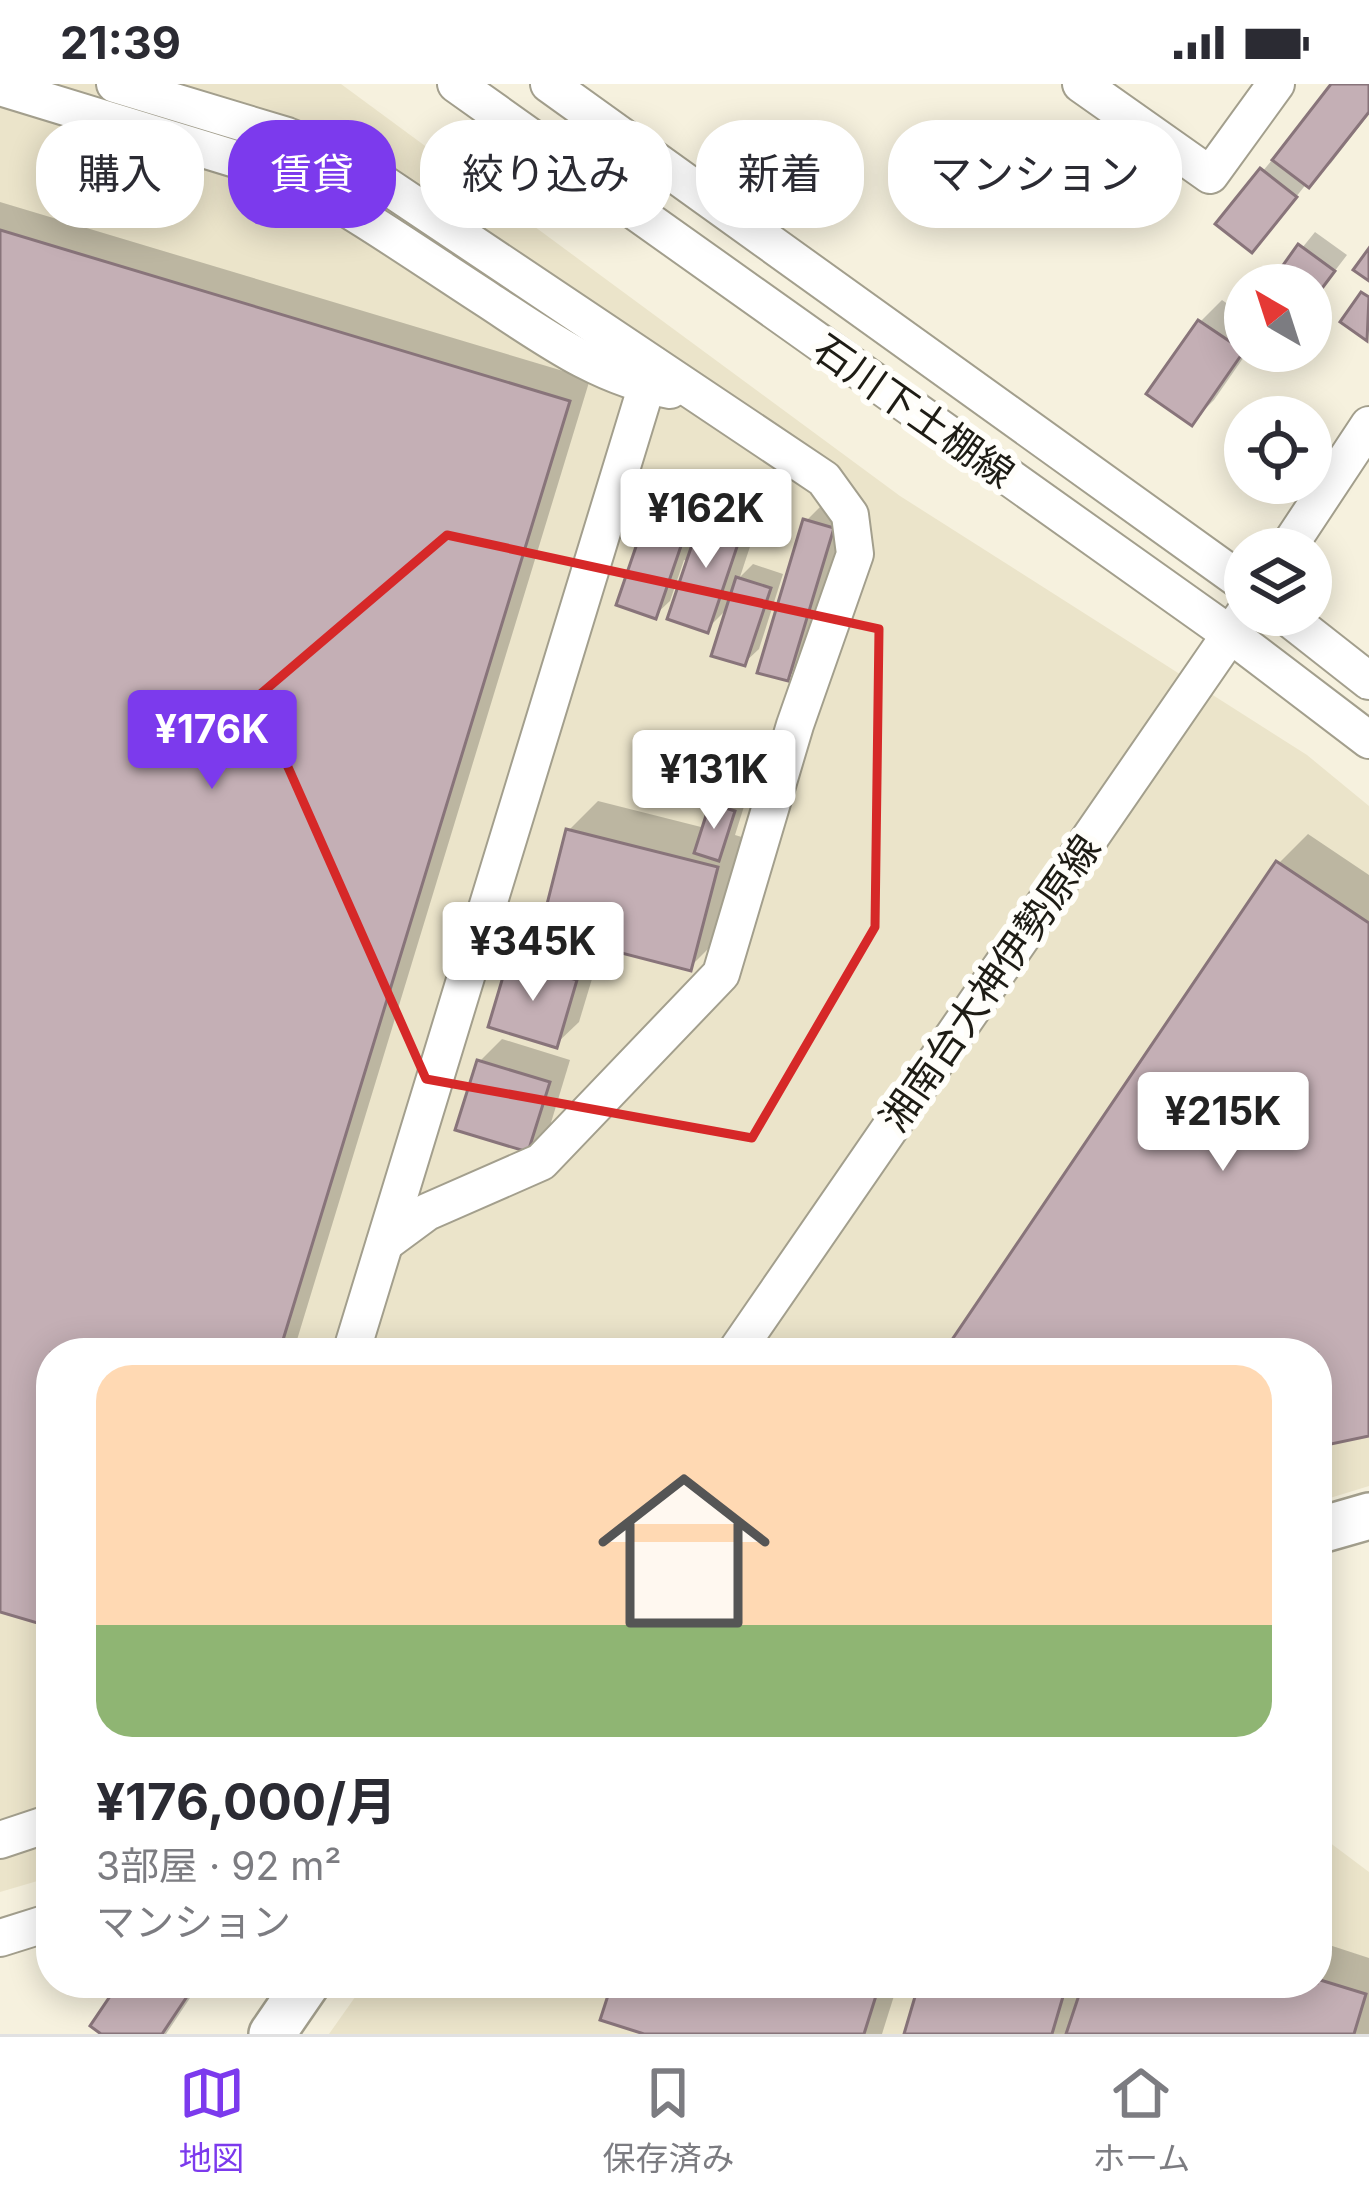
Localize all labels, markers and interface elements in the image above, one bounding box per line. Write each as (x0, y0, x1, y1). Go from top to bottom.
text: 21:39 (60, 15, 181, 70)
chip: 購入 (36, 120, 204, 228)
chip: 賃貸 (228, 120, 396, 228)
chip: 絞り込み (420, 120, 672, 228)
chip: 新着 (696, 120, 864, 228)
chip: マンション (888, 120, 1182, 228)
north arrow (1224, 264, 1332, 372)
map controls (1224, 264, 1332, 636)
street label: 石川下土棚線 (805, 324, 1024, 497)
button: locate (1224, 396, 1332, 504)
pin: ¥162K (622, 469, 790, 571)
text: ¥162K (648, 484, 765, 531)
button: layers (1224, 528, 1332, 636)
pin: ¥176K (128, 690, 296, 792)
text: ¥176K (155, 705, 269, 752)
pin: ¥131K (630, 730, 798, 832)
text: ¥131K (659, 745, 769, 792)
street label: 湘南台大神伊勢原線 (870, 825, 1110, 1140)
pin: ¥345K (449, 902, 617, 1004)
text: ¥345K (470, 917, 596, 964)
pin: ¥215K (1139, 1072, 1307, 1174)
text: ¥215K (1165, 1087, 1281, 1134)
icon: home (576, 1443, 792, 1659)
text: ¥176,000/月 (96, 1771, 397, 1832)
text: 3部屋 · 92 m² (96, 1842, 342, 1889)
text: マンション (96, 1898, 291, 1945)
tab: 地図 (179, 2060, 245, 2180)
tab: 保存済み (602, 2060, 734, 2180)
tab: ホーム (1092, 2060, 1190, 2180)

